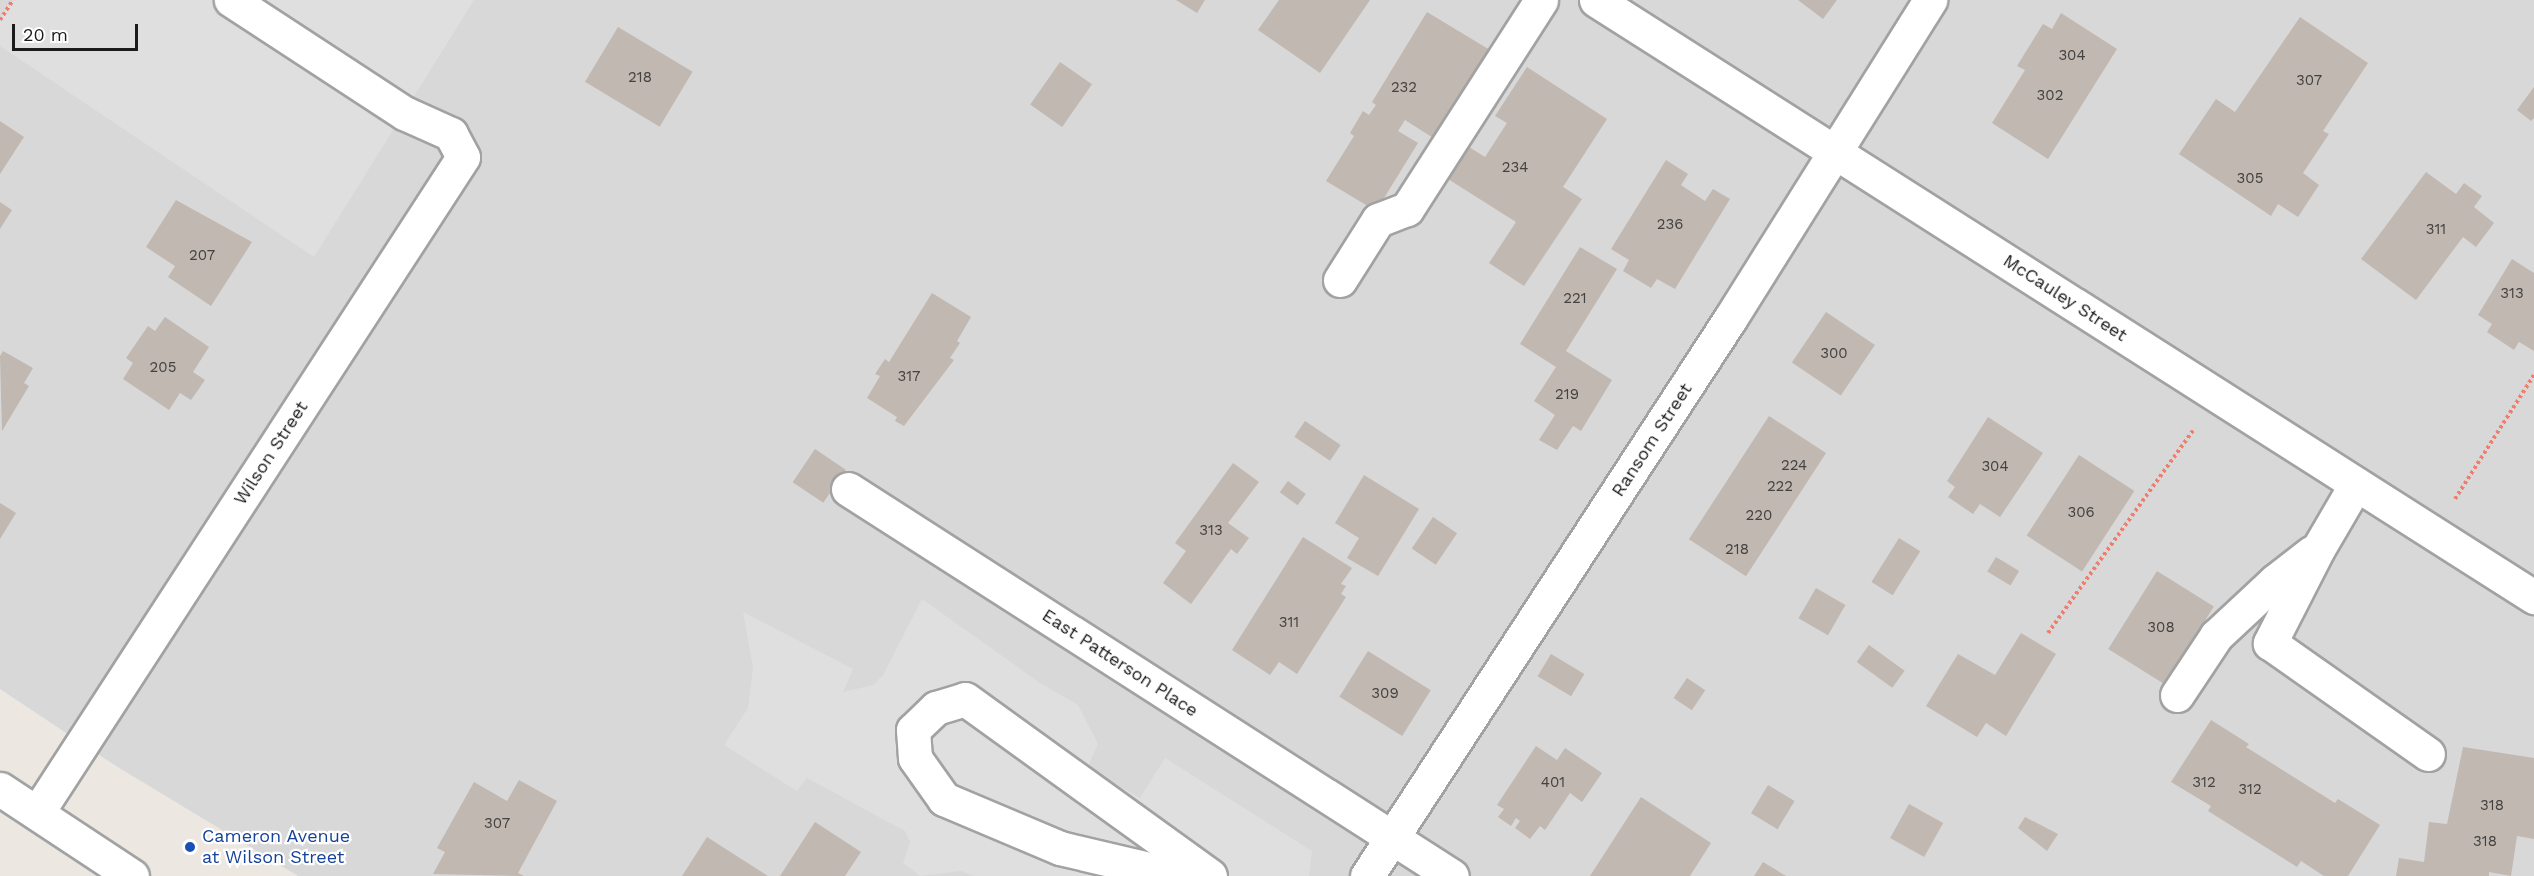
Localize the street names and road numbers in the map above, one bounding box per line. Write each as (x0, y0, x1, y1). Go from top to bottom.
street label: McCauley Street (1999, 250, 2131, 346)
street label: Ransom Street (1607, 379, 1697, 501)
street label: Wilson Street (229, 397, 313, 509)
street label: East Patterson Place (1038, 604, 1202, 722)

